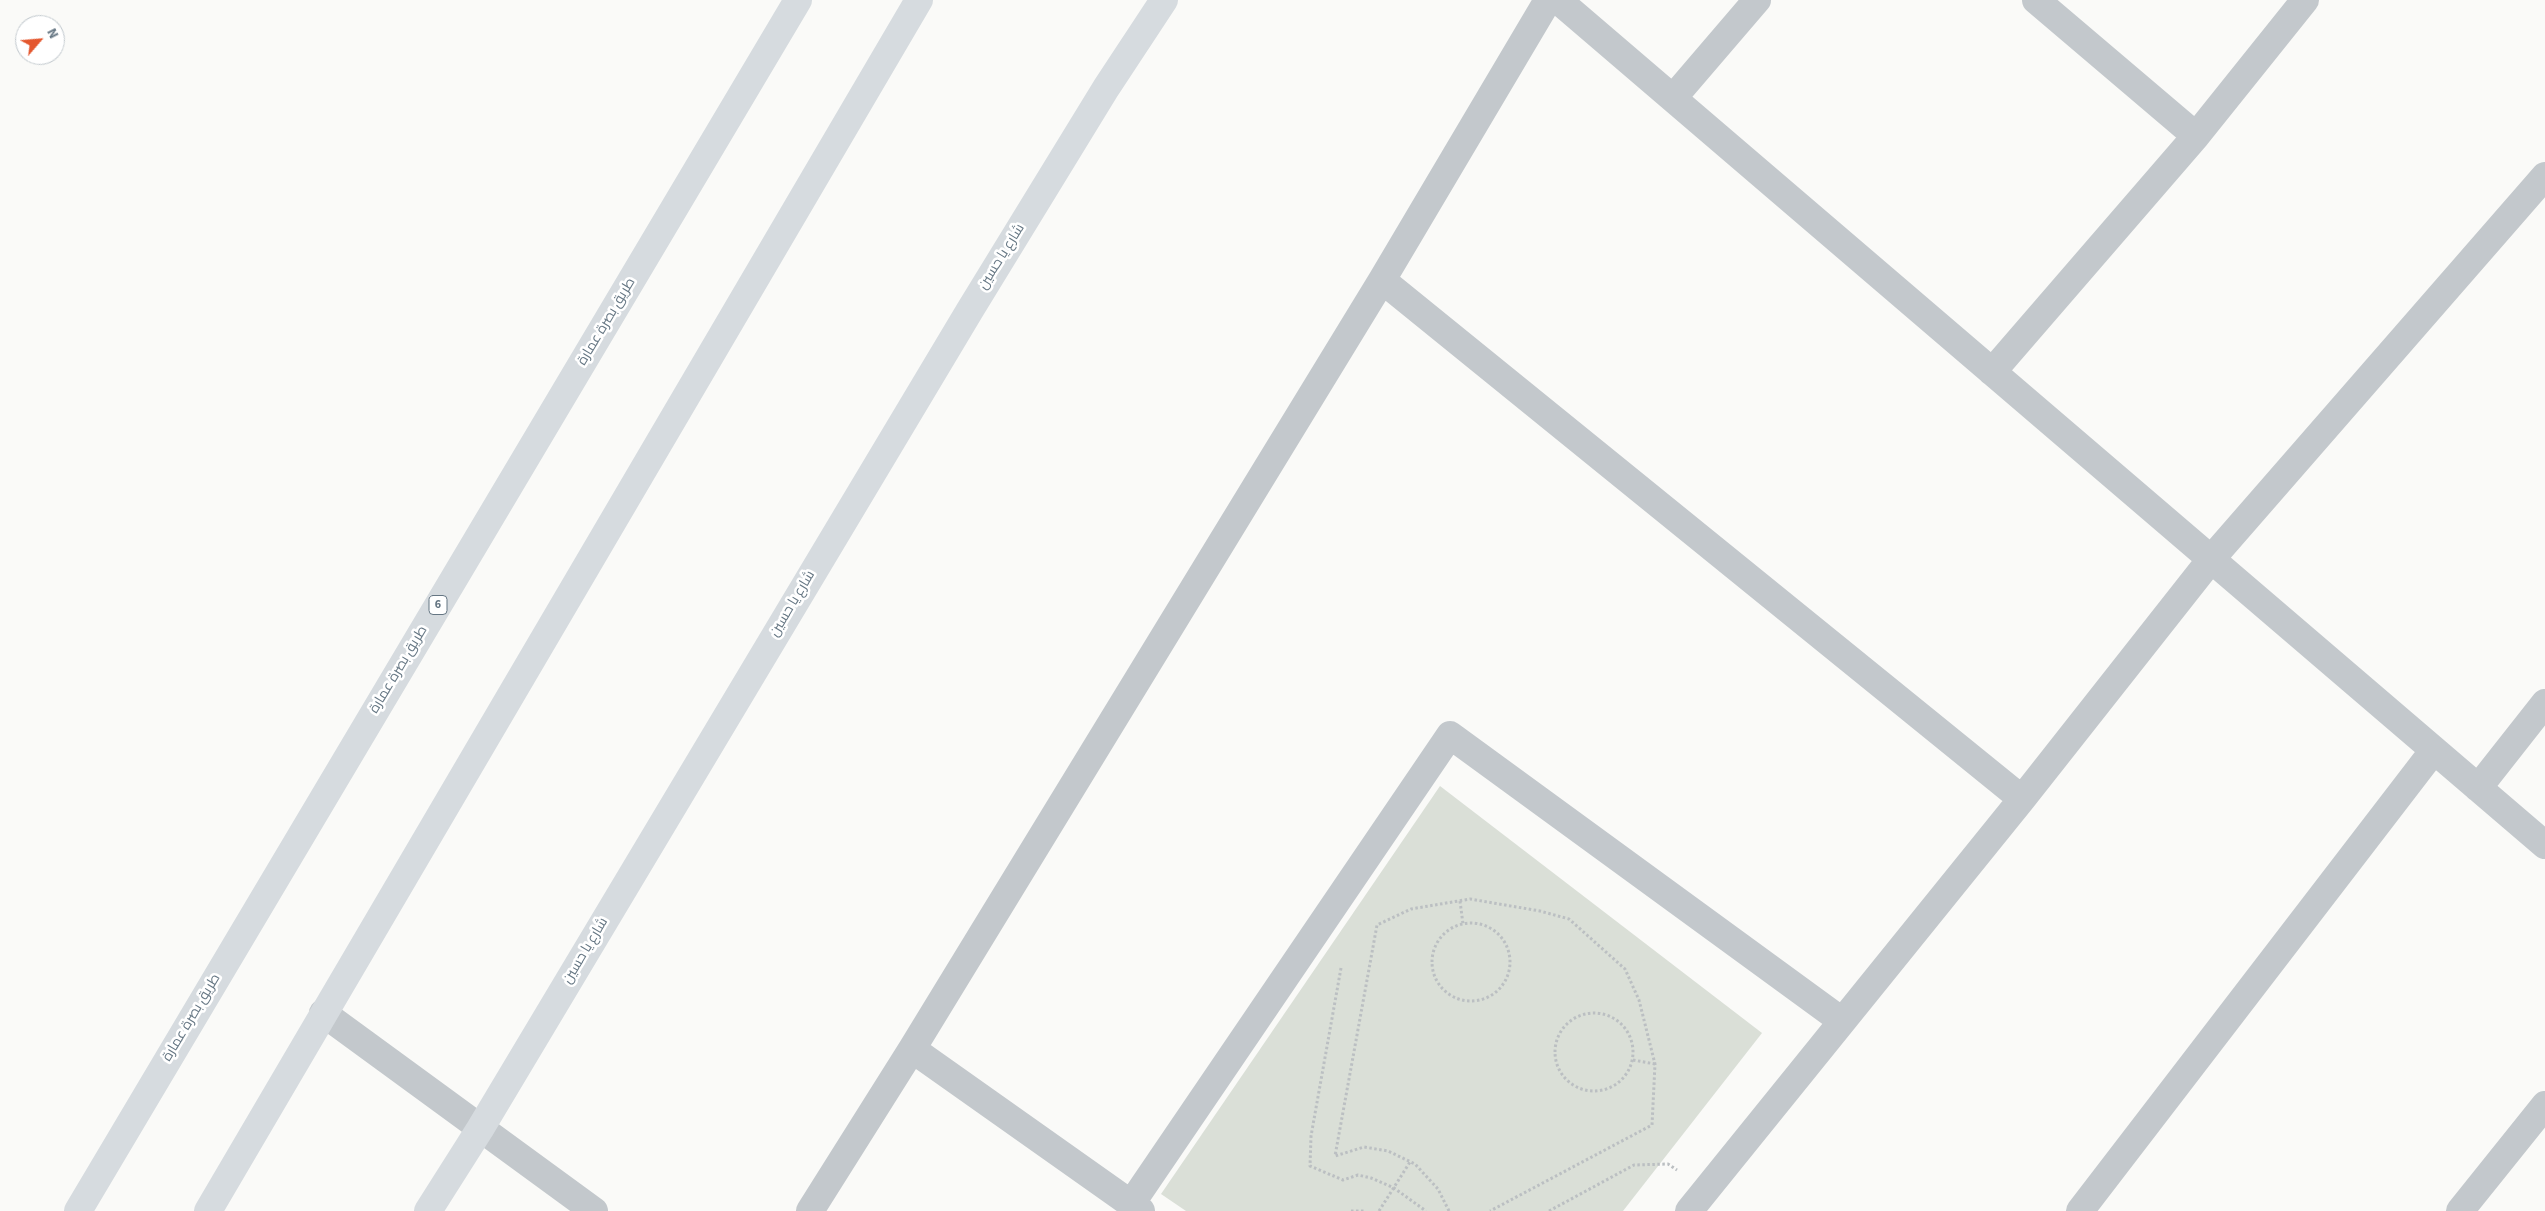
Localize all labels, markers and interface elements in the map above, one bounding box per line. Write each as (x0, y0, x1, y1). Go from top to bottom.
north arrow (15, 15, 65, 65)
text: N (41, 25, 63, 42)
street label: شارع يا حسين (975, 221, 1029, 293)
street label: طريق بصرة عمارة (574, 275, 640, 369)
street label: شارع يا حسين (767, 568, 819, 640)
road number: 6 (429, 596, 447, 614)
street label: طريق بصرة عمارة (366, 623, 432, 717)
street label: شارع يا حسين (560, 915, 612, 987)
street label: طريق بصرة عمارة (159, 971, 225, 1065)

